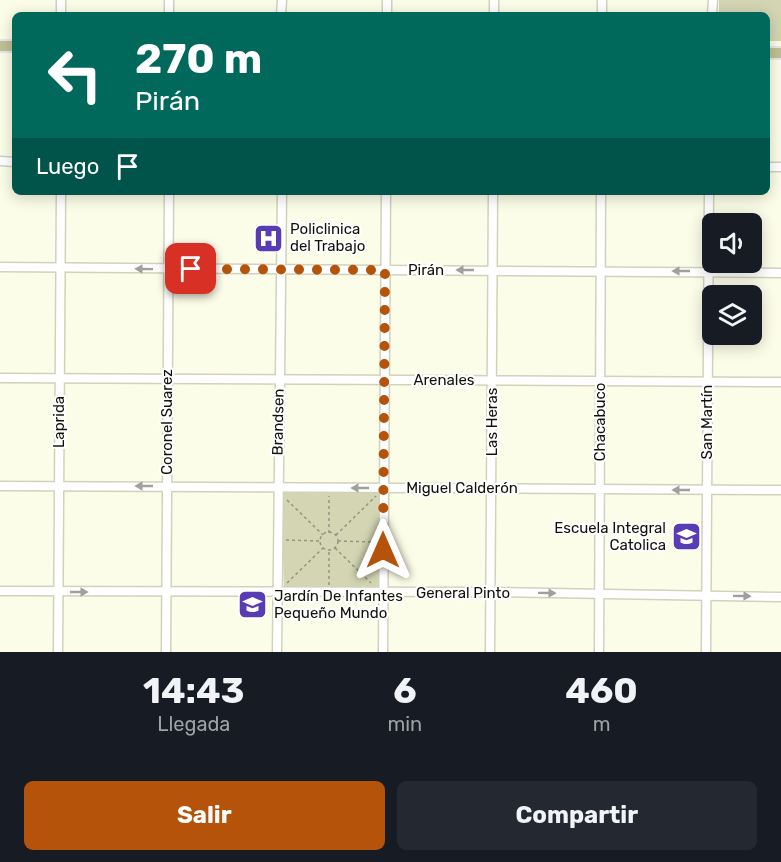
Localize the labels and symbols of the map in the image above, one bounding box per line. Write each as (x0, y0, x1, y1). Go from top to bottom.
place label: Policlinica del Trabajo (290, 220, 365, 255)
hospital icon: Policlinica del Trabajo (253, 222, 285, 254)
pin (165, 243, 216, 294)
street label: Pirán (408, 261, 444, 279)
one-way arrow (134, 264, 153, 273)
one-way arrow (455, 265, 474, 275)
one-way arrow (671, 266, 690, 276)
street label: Coronel Suarez (158, 369, 176, 475)
street label: Arenales (413, 371, 475, 389)
street label: Chacabuco (591, 383, 609, 461)
street label: San Martín (698, 385, 716, 459)
street label: Las Heras (483, 387, 501, 456)
street label: Brandsen (268, 388, 288, 456)
street label: Laprida (50, 396, 68, 448)
street label: Miguel Calderón (406, 479, 518, 497)
one-way arrow (134, 482, 153, 491)
one-way arrow (350, 483, 369, 493)
one-way arrow (671, 485, 690, 494)
position arrow (351, 518, 415, 582)
place label: Escuela Integral Catolica (554, 519, 666, 554)
school or university icon: Escuela Integral Catolica (671, 521, 703, 553)
street label: General Pinto (416, 584, 510, 602)
one-way arrow (70, 587, 89, 596)
place label: Jardín De Infantes Pequeño Mundo (274, 587, 403, 622)
school or university icon: Jardín De Infantes Pequeño Mundo (237, 589, 269, 621)
one-way arrow (538, 589, 557, 598)
one-way arrow (733, 591, 752, 601)

